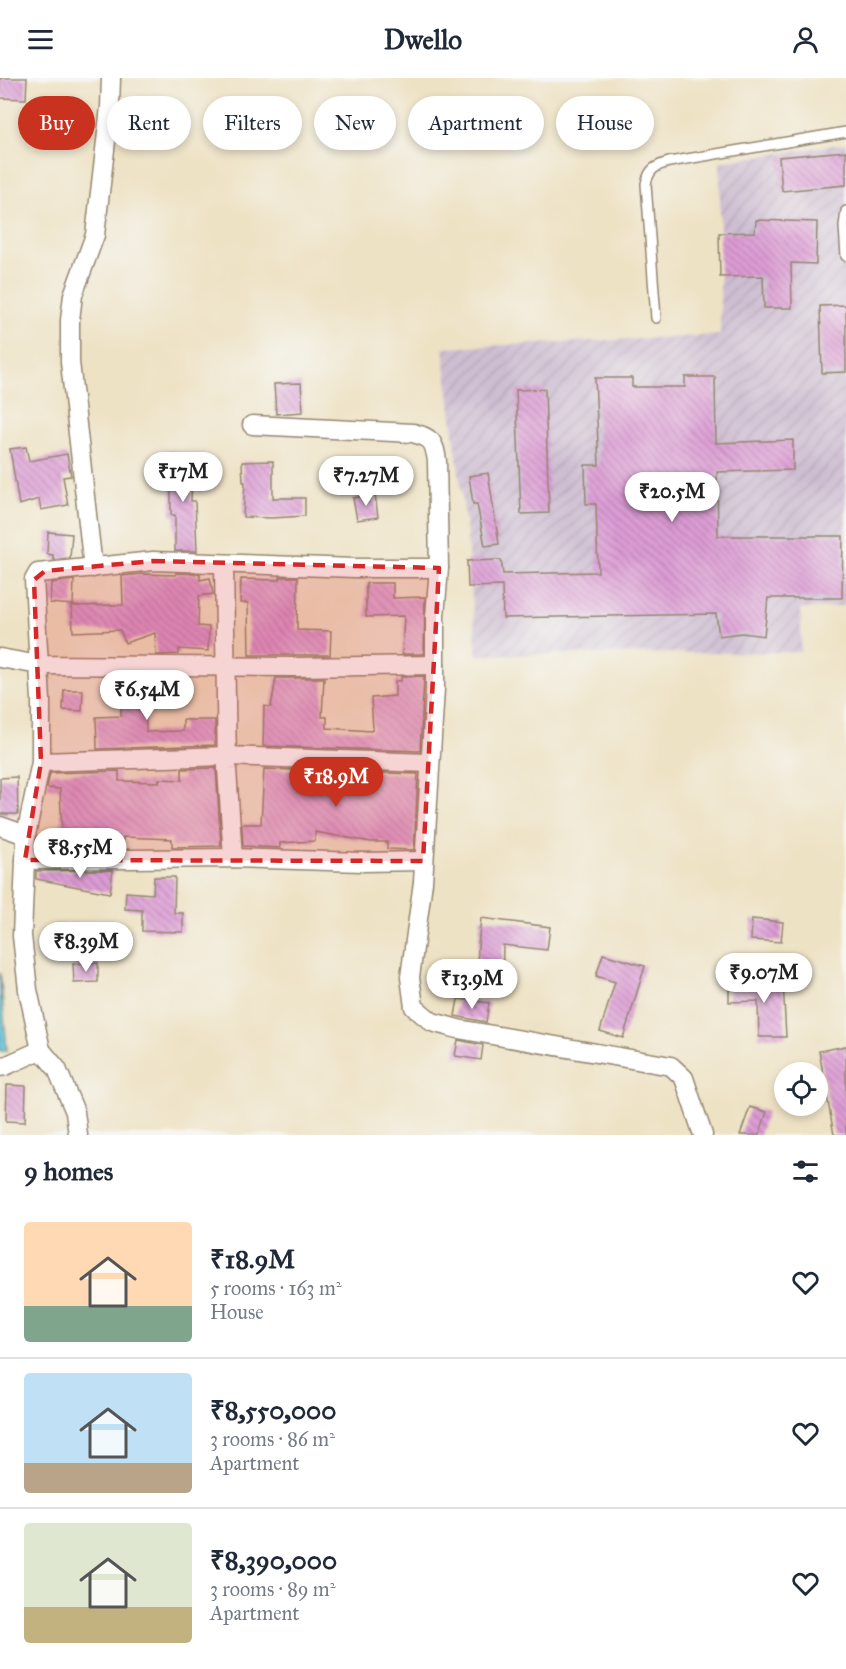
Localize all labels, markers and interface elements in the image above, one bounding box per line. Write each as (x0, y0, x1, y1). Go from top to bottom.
icon: menu (24, 23, 57, 56)
text: Dwello (384, 23, 462, 56)
icon: person (789, 23, 822, 56)
chip: Buy (18, 96, 95, 150)
chip: Rent (107, 96, 191, 150)
chip: Filters (203, 96, 302, 150)
chip: New (314, 96, 396, 150)
chip: Apartment (408, 96, 544, 150)
chip: House (556, 96, 654, 150)
pin: ₹17M (147, 452, 219, 503)
pin: ₹7.27M (317, 456, 415, 507)
text: ₹17M (158, 459, 208, 483)
text: ₹7.27M (333, 463, 399, 487)
pin: ₹20.5M (623, 472, 721, 523)
text: ₹20.5M (639, 479, 705, 503)
pin: ₹6.54M (98, 670, 196, 721)
text: ₹6.54M (114, 677, 180, 701)
pin: ₹18.9M (287, 757, 385, 808)
text: ₹18.9M (303, 764, 369, 788)
pin: ₹8.55M (31, 828, 129, 879)
text: ₹8.55M (47, 835, 113, 859)
pin: ₹8.39M (37, 922, 135, 973)
text: ₹8.39M (53, 929, 119, 953)
pin: ₹9.07M (715, 953, 813, 1004)
pin: ₹13.9M (423, 959, 521, 1010)
text: ₹9.07M (729, 960, 799, 984)
text: ₹13.9M (441, 966, 503, 990)
map controls (774, 1062, 828, 1116)
button: locate (774, 1062, 828, 1116)
text: 9 homes (24, 1155, 113, 1187)
icon: filters (789, 1155, 822, 1188)
text: ₹18.9M (210, 1243, 295, 1275)
icon: home (72, 1246, 144, 1318)
icon: heart (789, 1266, 822, 1299)
text: 5 rooms · 163 m² (210, 1276, 342, 1300)
text: House (210, 1300, 264, 1324)
text: ₹8,550,000 (210, 1394, 336, 1426)
icon: home (72, 1397, 144, 1469)
icon: heart (789, 1417, 822, 1450)
text: 3 rooms · 86 m² (210, 1427, 335, 1451)
text: Apartment (210, 1451, 299, 1475)
text: ₹8,390,000 (210, 1544, 337, 1576)
icon: home (72, 1547, 144, 1619)
icon: heart (789, 1567, 822, 1600)
text: 3 rooms · 89 m² (210, 1577, 335, 1601)
text: Apartment (210, 1601, 299, 1625)

